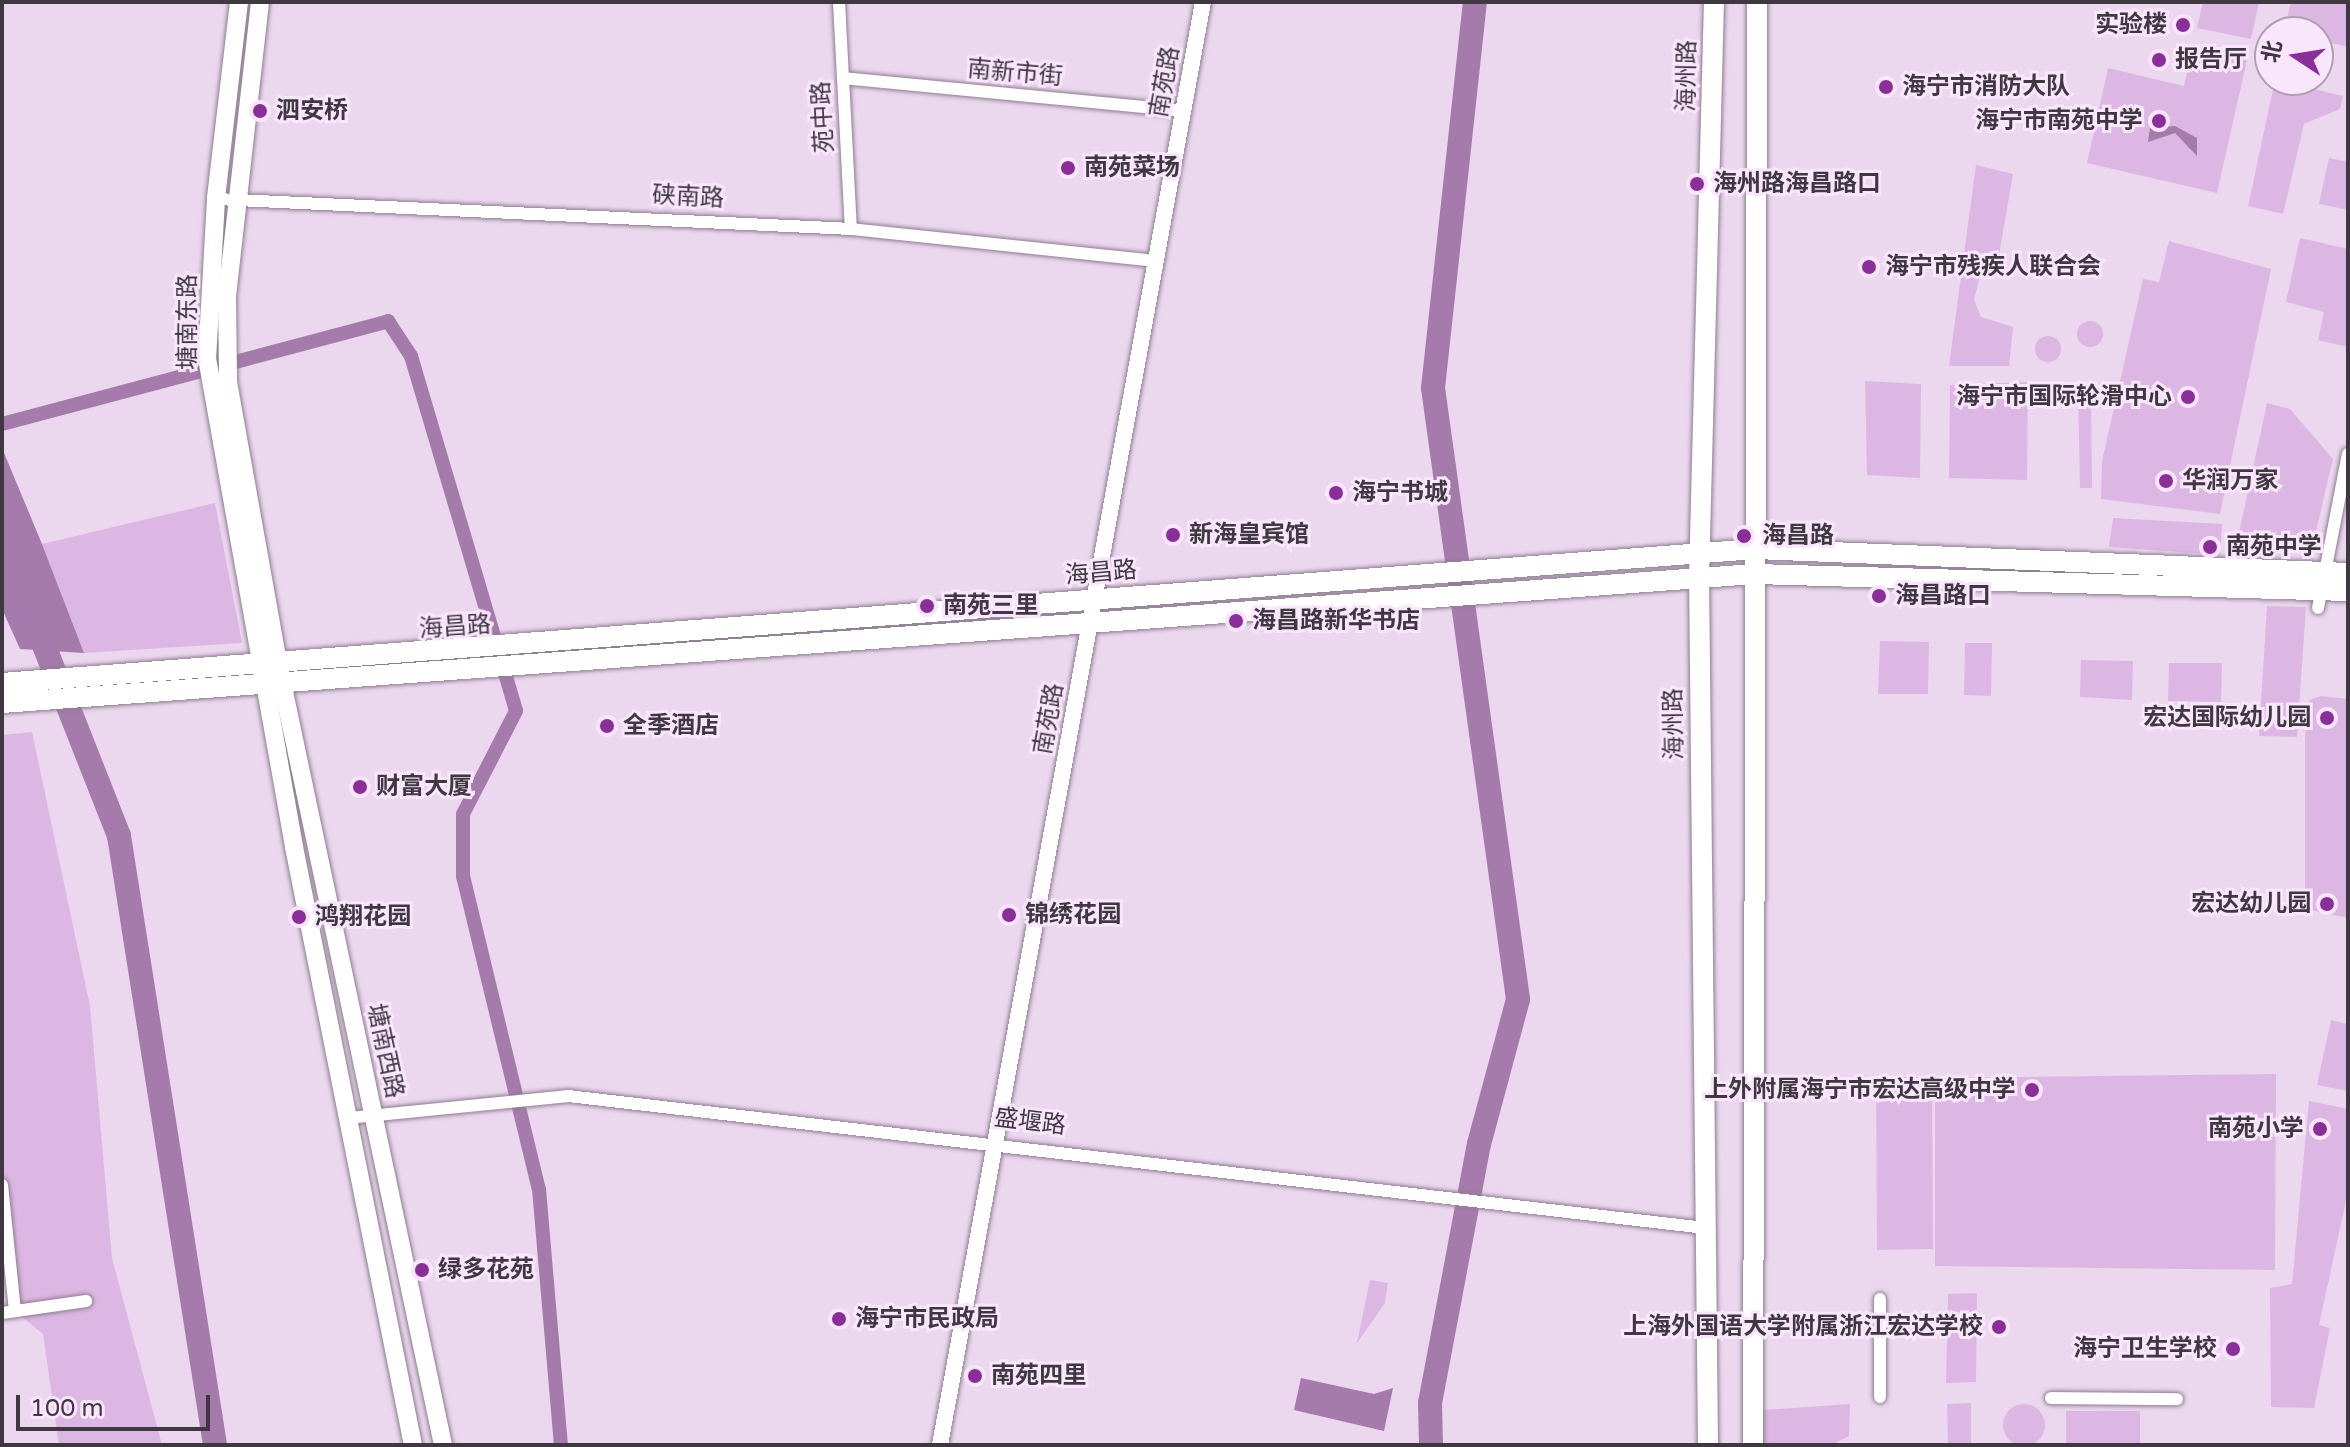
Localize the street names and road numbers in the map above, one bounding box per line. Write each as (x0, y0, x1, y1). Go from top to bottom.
street label: 海州路 (1672, 40, 1702, 112)
street label: 南苑路 (1145, 44, 1185, 120)
street label: 南新市街 (966, 54, 1064, 92)
street label: 苑中路 (807, 80, 839, 154)
street label: 硖南路 (651, 181, 725, 213)
street label: 塘南东路 (174, 274, 202, 370)
street label: 海昌路 (1064, 556, 1138, 590)
street label: 海昌路 (418, 610, 492, 644)
street label: 南苑路 (1029, 681, 1069, 757)
street label: 海州路 (1659, 688, 1689, 760)
street label: 塘南西路 (361, 1001, 409, 1101)
street label: 盛堰路 (993, 1103, 1067, 1141)

